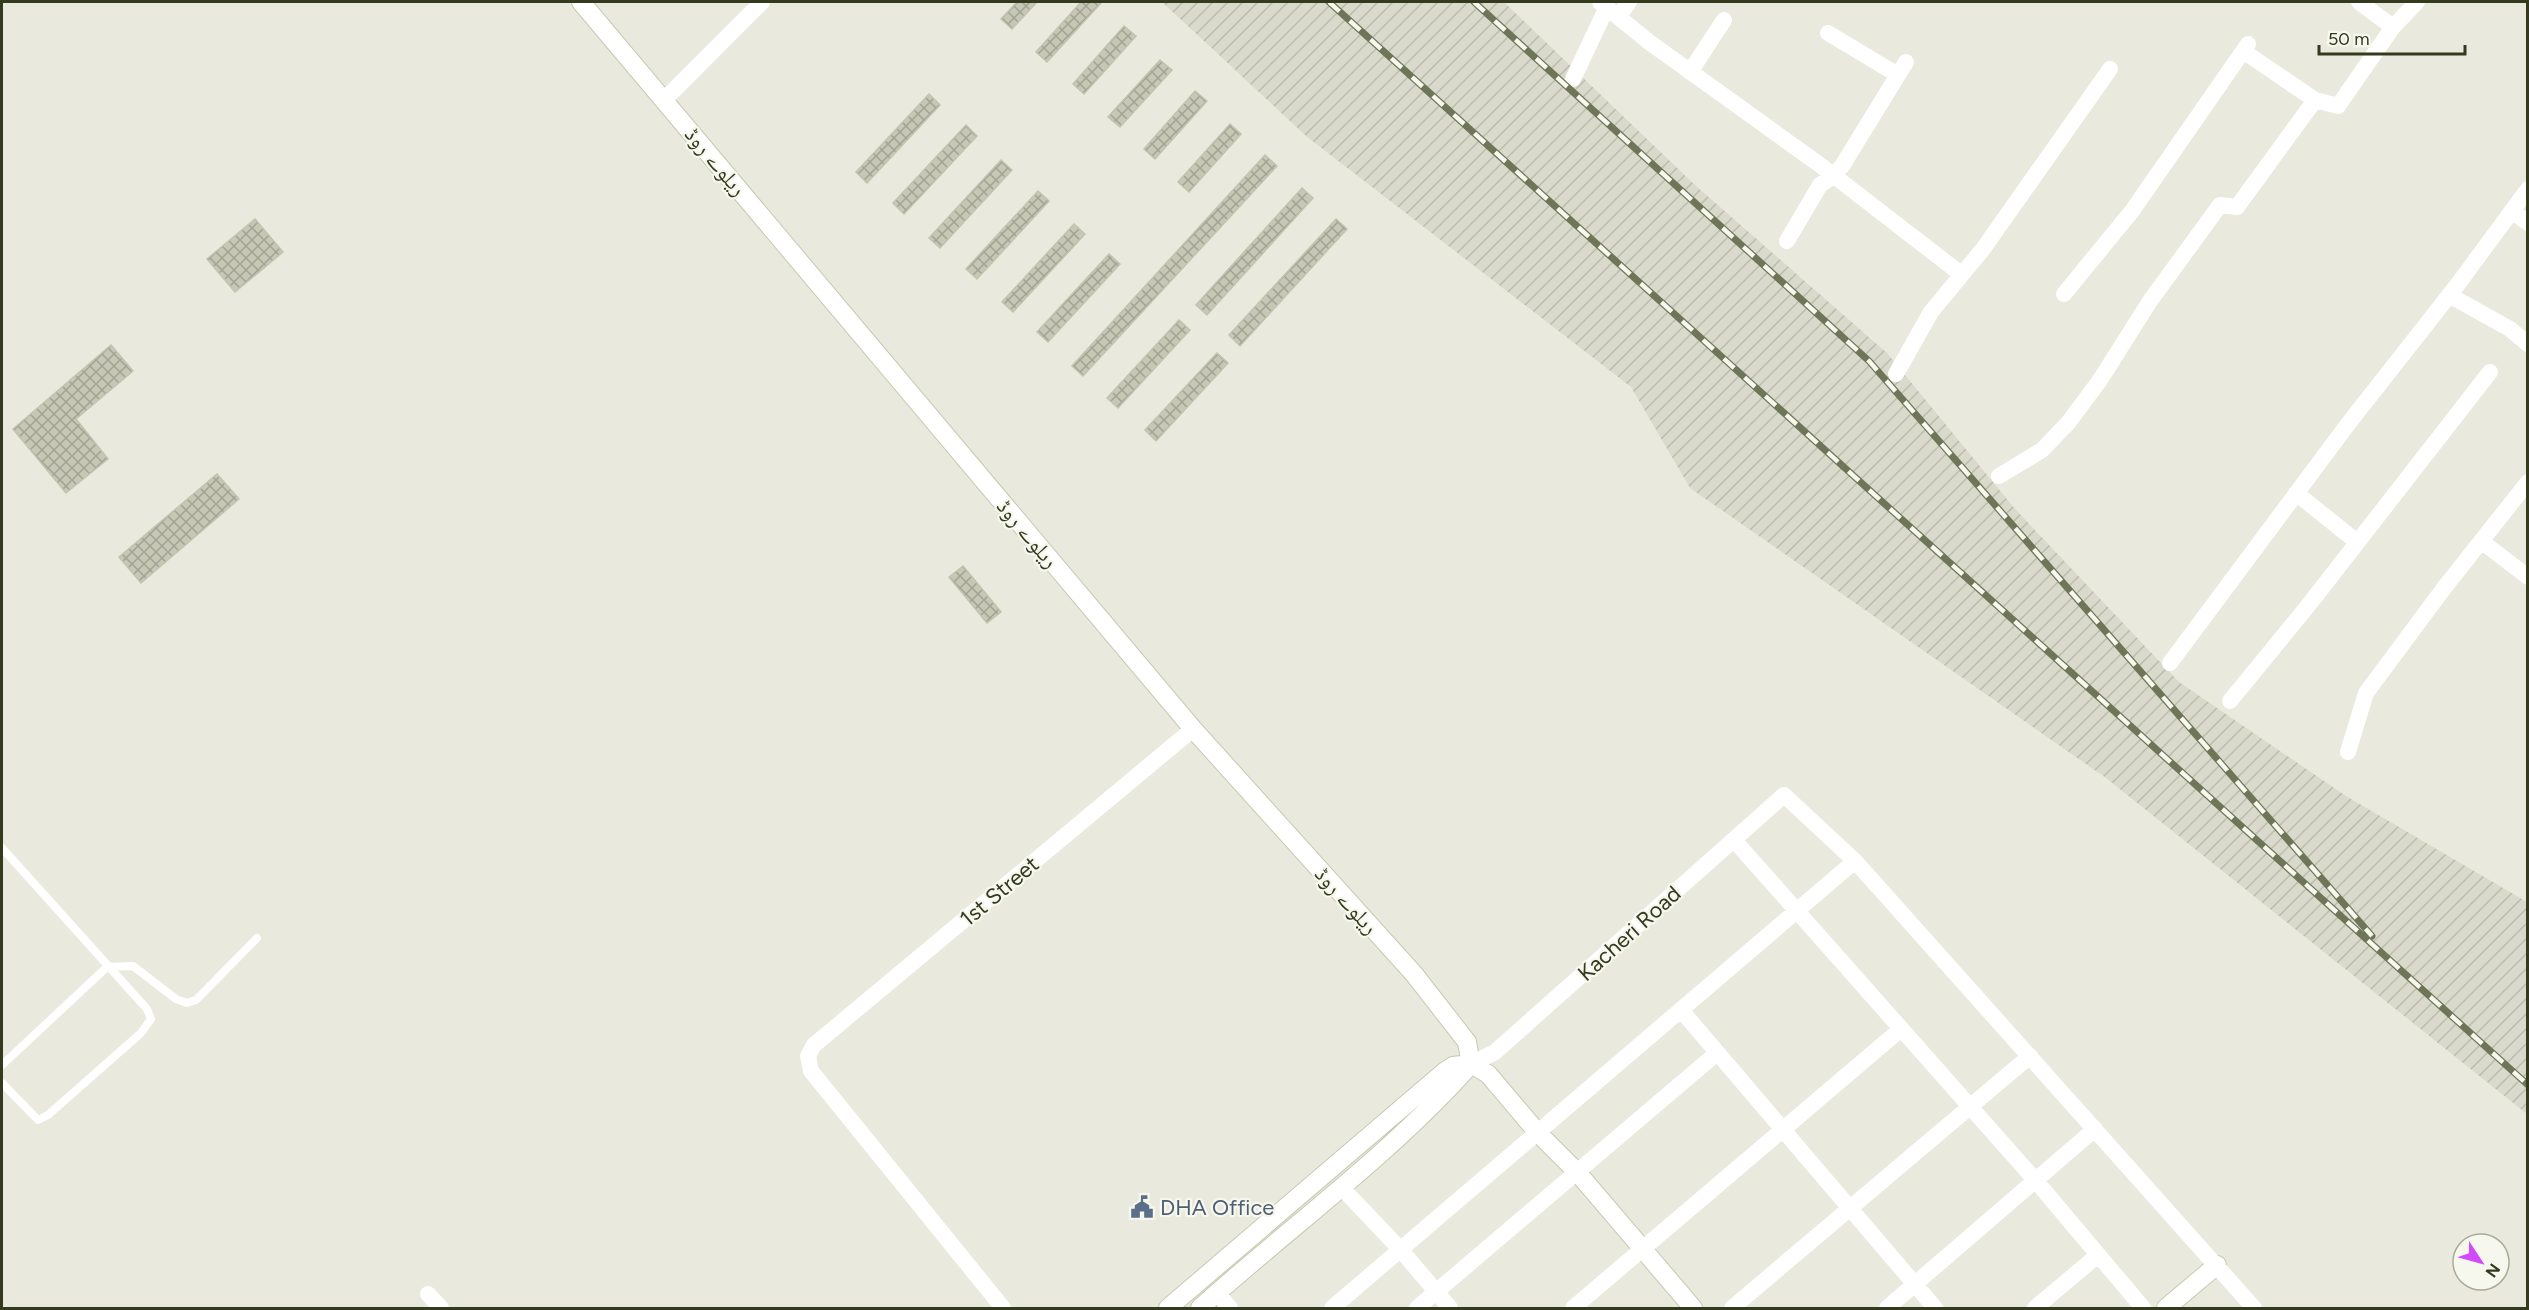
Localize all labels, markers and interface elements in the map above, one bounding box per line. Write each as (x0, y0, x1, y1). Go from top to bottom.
scale bar (2319, 18, 2464, 56)
text: 50 m (2328, 28, 2370, 50)
street label: ریلوے روڈ (679, 121, 752, 201)
street label: ریلوے روڈ (991, 493, 1064, 573)
street label: 1st Street (954, 851, 1044, 932)
street label: ریلوے روڈ (1309, 861, 1384, 940)
street label: Kacheri Road (1572, 880, 1686, 987)
public building icon: DHA Office (1129, 1194, 1155, 1220)
place label: DHA Office (1160, 1194, 1274, 1221)
north arrow (2451, 1232, 2511, 1292)
text: N (2481, 1260, 2504, 1281)

